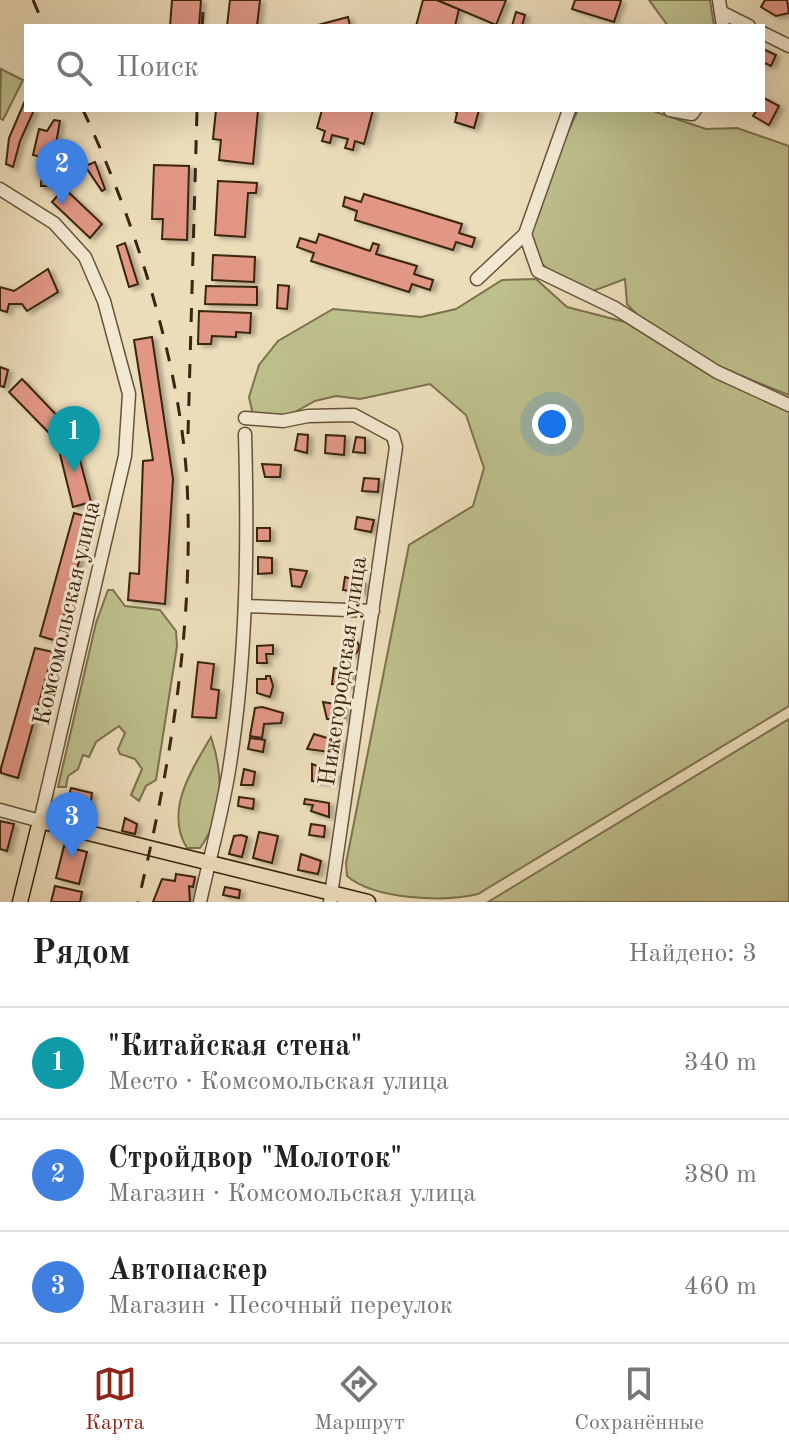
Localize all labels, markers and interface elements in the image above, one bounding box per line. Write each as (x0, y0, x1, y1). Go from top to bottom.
search box (24, 24, 765, 112)
icon: search (52, 46, 96, 90)
text: Поиск (116, 53, 199, 83)
pin: 2 (36, 139, 88, 205)
your location (532, 404, 572, 444)
pin: 1 (48, 406, 100, 472)
street label: Комсомольская улица (30, 499, 105, 728)
street label: Нижегородская улица (316, 555, 372, 788)
pin: 3 (46, 792, 98, 858)
text: Рядом (32, 937, 131, 971)
text: Найдено: 3 (628, 941, 757, 967)
text: "Китайская стена" (108, 1032, 362, 1062)
text: 1 (50, 1050, 66, 1076)
text: 340 m (684, 1050, 757, 1076)
text: Место · Комсомольская улица (108, 1069, 449, 1095)
text: Стройдвор "Молоток" (108, 1144, 402, 1174)
text: 2 (50, 1162, 66, 1188)
text: 380 m (684, 1162, 757, 1188)
text: Магазин · Комсомольская улица (108, 1181, 476, 1207)
text: Автопаскер (108, 1256, 268, 1286)
text: 3 (50, 1274, 66, 1300)
text: 460 m (684, 1274, 757, 1300)
text: Магазин · Песочный переулок (108, 1293, 453, 1319)
tab: Карта (85, 1362, 144, 1437)
tab: Маршрут (314, 1362, 405, 1437)
tab: Сохранённые (574, 1362, 704, 1437)

